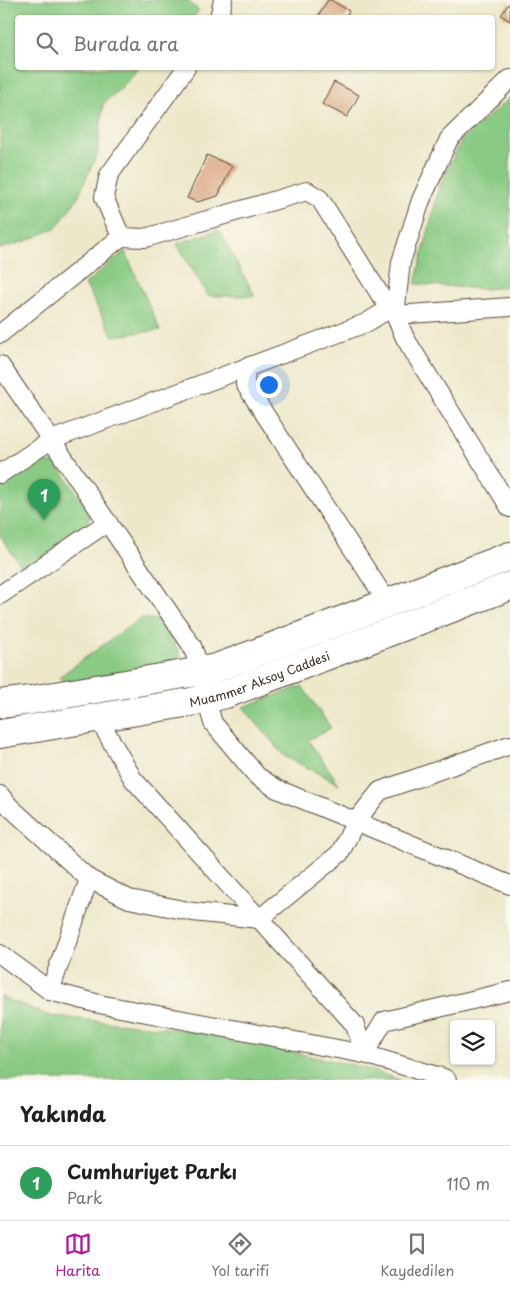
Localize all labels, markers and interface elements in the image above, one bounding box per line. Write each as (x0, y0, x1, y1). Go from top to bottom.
search box (15, 15, 495, 70)
icon: search (33, 29, 61, 57)
text: Burada ara (73, 29, 178, 57)
your location (256, 372, 282, 398)
pin: 1 (28, 479, 60, 520)
street label: Muammer Aksoy Caddesi (187, 646, 333, 711)
map controls (450, 1020, 495, 1065)
button: layers (450, 1020, 495, 1065)
text: Yakında (20, 1097, 106, 1129)
text: Cumhuriyet Parkı (67, 1157, 237, 1185)
text: 1 (32, 1171, 40, 1195)
text: 110 m (447, 1171, 490, 1195)
text: Park (67, 1185, 103, 1209)
tab: Harita (56, 1230, 100, 1281)
tab: Yol tarifi (211, 1230, 269, 1281)
tab: Kaydedilen (380, 1230, 454, 1281)

